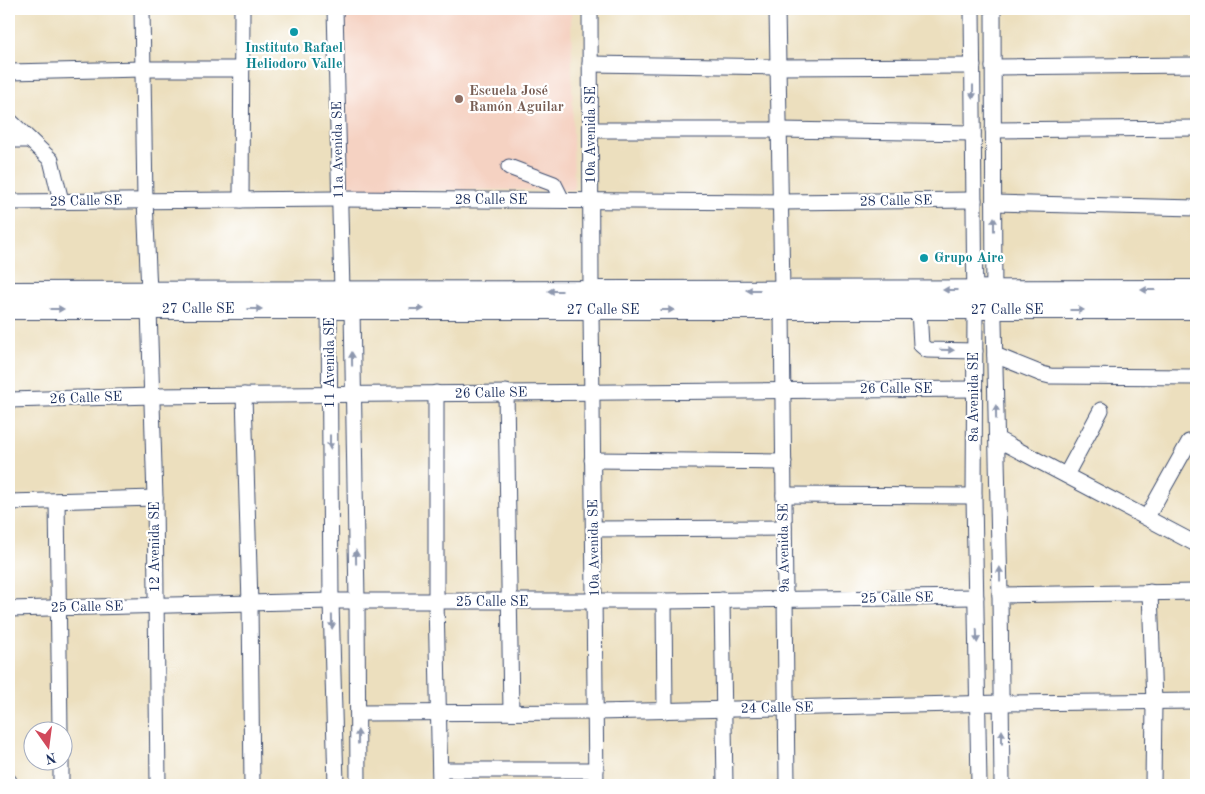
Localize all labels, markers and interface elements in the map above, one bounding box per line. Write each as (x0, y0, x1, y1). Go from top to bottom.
marker: Instituto Rafael Heliodoro Valle (288, 26, 300, 38)
place label: Instituto Rafael Heliodoro Valle (245, 41, 343, 71)
place label: Escuela José Ramón Aguilar (469, 84, 564, 114)
one-way arrow (969, 85, 977, 101)
street label: 10a Avenida SE (584, 86, 598, 184)
marker: Escuela José Ramón Aguilar (453, 93, 465, 105)
street label: 11a Avenida SE (330, 101, 346, 199)
street label: 28 Calle SE (50, 193, 122, 209)
street label: 28 Calle SE (455, 193, 527, 207)
street label: 28 Calle SE (860, 193, 932, 209)
one-way arrow (990, 215, 998, 231)
place label: Grupo Aire (934, 251, 1004, 265)
marker: Grupo Aire (918, 252, 930, 264)
one-way arrow (744, 286, 760, 294)
one-way arrow (942, 286, 958, 294)
one-way arrow (1139, 286, 1155, 294)
one-way arrow (547, 287, 563, 295)
street label: 27 Calle SE (162, 302, 234, 316)
street label: 27 Calle SE (567, 303, 639, 317)
street label: 27 Calle SE (971, 303, 1043, 317)
one-way arrow (50, 305, 66, 313)
one-way arrow (247, 305, 263, 313)
one-way arrow (410, 305, 426, 313)
one-way arrow (660, 306, 676, 314)
one-way arrow (1069, 306, 1085, 314)
street label: 11 Avenida SE (323, 318, 337, 408)
one-way arrow (939, 346, 955, 354)
one-way arrow (348, 351, 356, 367)
street label: 8a Avenida SE (967, 352, 981, 442)
street label: 26 Calle SE (860, 382, 932, 396)
street label: 26 Calle SE (455, 385, 527, 401)
street label: 26 Calle SE (49, 390, 123, 406)
one-way arrow (992, 403, 1000, 419)
one-way arrow (326, 434, 334, 450)
street label: 10a Avenida SE (586, 499, 602, 597)
street label: 12 Avenida SE (148, 502, 162, 592)
street label: 9a Avenida SE (776, 503, 792, 593)
one-way arrow (352, 548, 360, 564)
one-way arrow (996, 566, 1004, 582)
street label: 25 Calle SE (861, 590, 933, 606)
street label: 25 Calle SE (456, 595, 528, 609)
street label: 25 Calle SE (51, 599, 123, 615)
one-way arrow (328, 614, 336, 630)
one-way arrow (973, 628, 981, 644)
street label: 24 Calle SE (741, 700, 813, 716)
north arrow (22, 722, 72, 772)
one-way arrow (354, 728, 362, 744)
one-way arrow (998, 728, 1006, 744)
text: N (44, 750, 58, 766)

